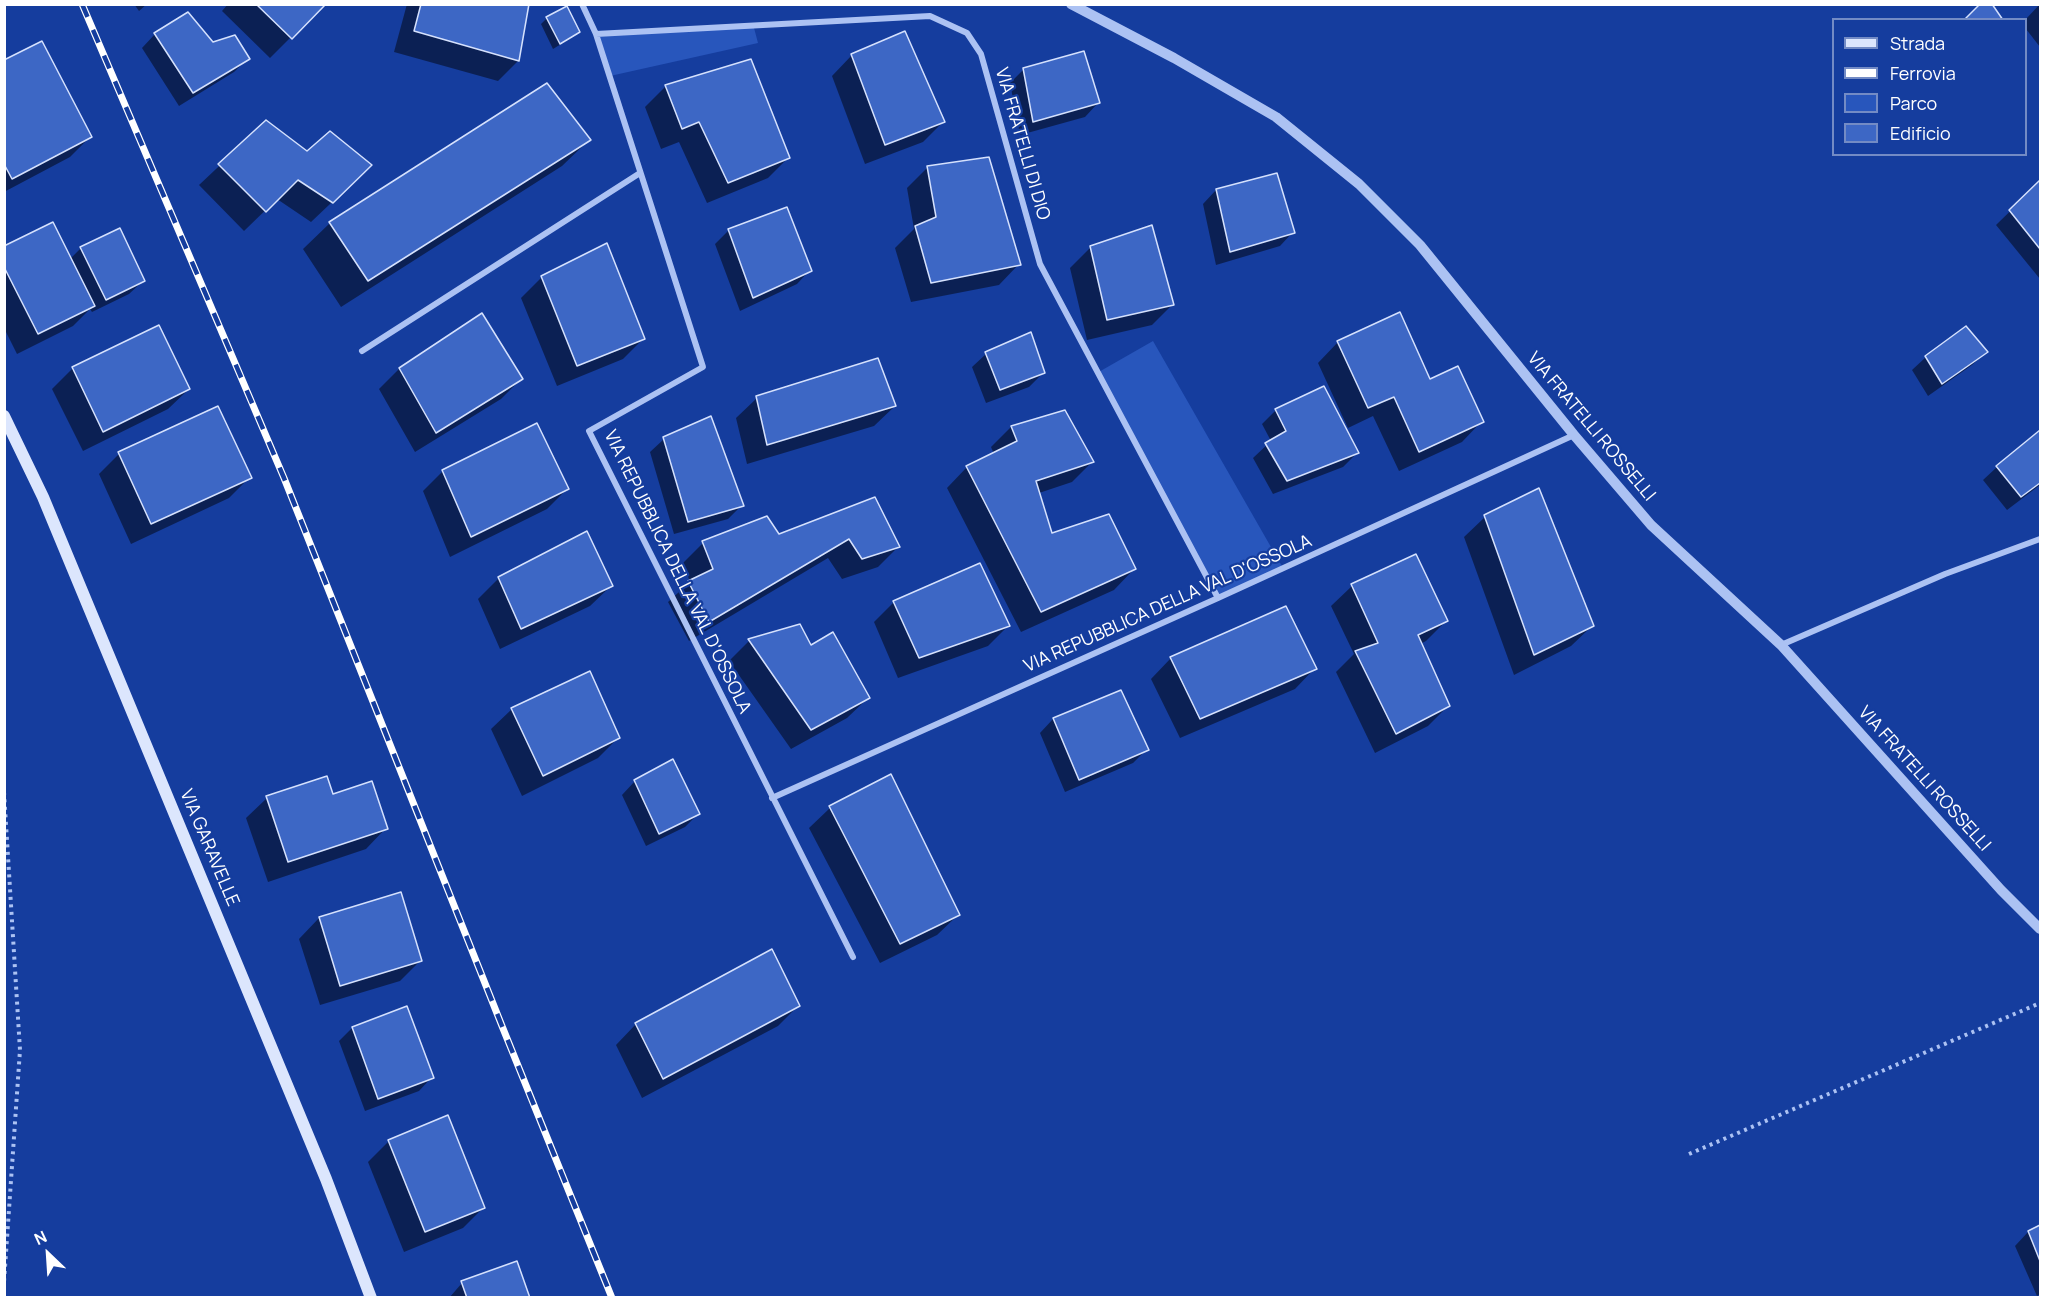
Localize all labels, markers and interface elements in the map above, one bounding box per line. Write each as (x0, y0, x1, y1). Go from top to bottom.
legend (1832, 18, 2027, 156)
text: Strada (1890, 31, 1945, 55)
text: Ferrovia (1890, 61, 1956, 85)
street label: VIA FRATELLI DI DIO (990, 65, 1054, 223)
text: Parco (1890, 91, 1937, 115)
text: Edificio (1890, 121, 1951, 145)
street label: VIA FRATELLI ROSSELLI (1522, 348, 1660, 506)
street label: VIA REPUBBLICA DELLA VAL D'OSSOLA (599, 427, 755, 717)
street label: VIA REPUBBLICA DELLA VAL D'OSSOLA (1021, 531, 1315, 677)
street label: VIA FRATELLI ROSSELLI (1853, 702, 1995, 856)
street label: VIA GARAVELLE (175, 786, 243, 910)
north arrow (18, 1224, 78, 1284)
text: N (31, 1225, 50, 1250)

